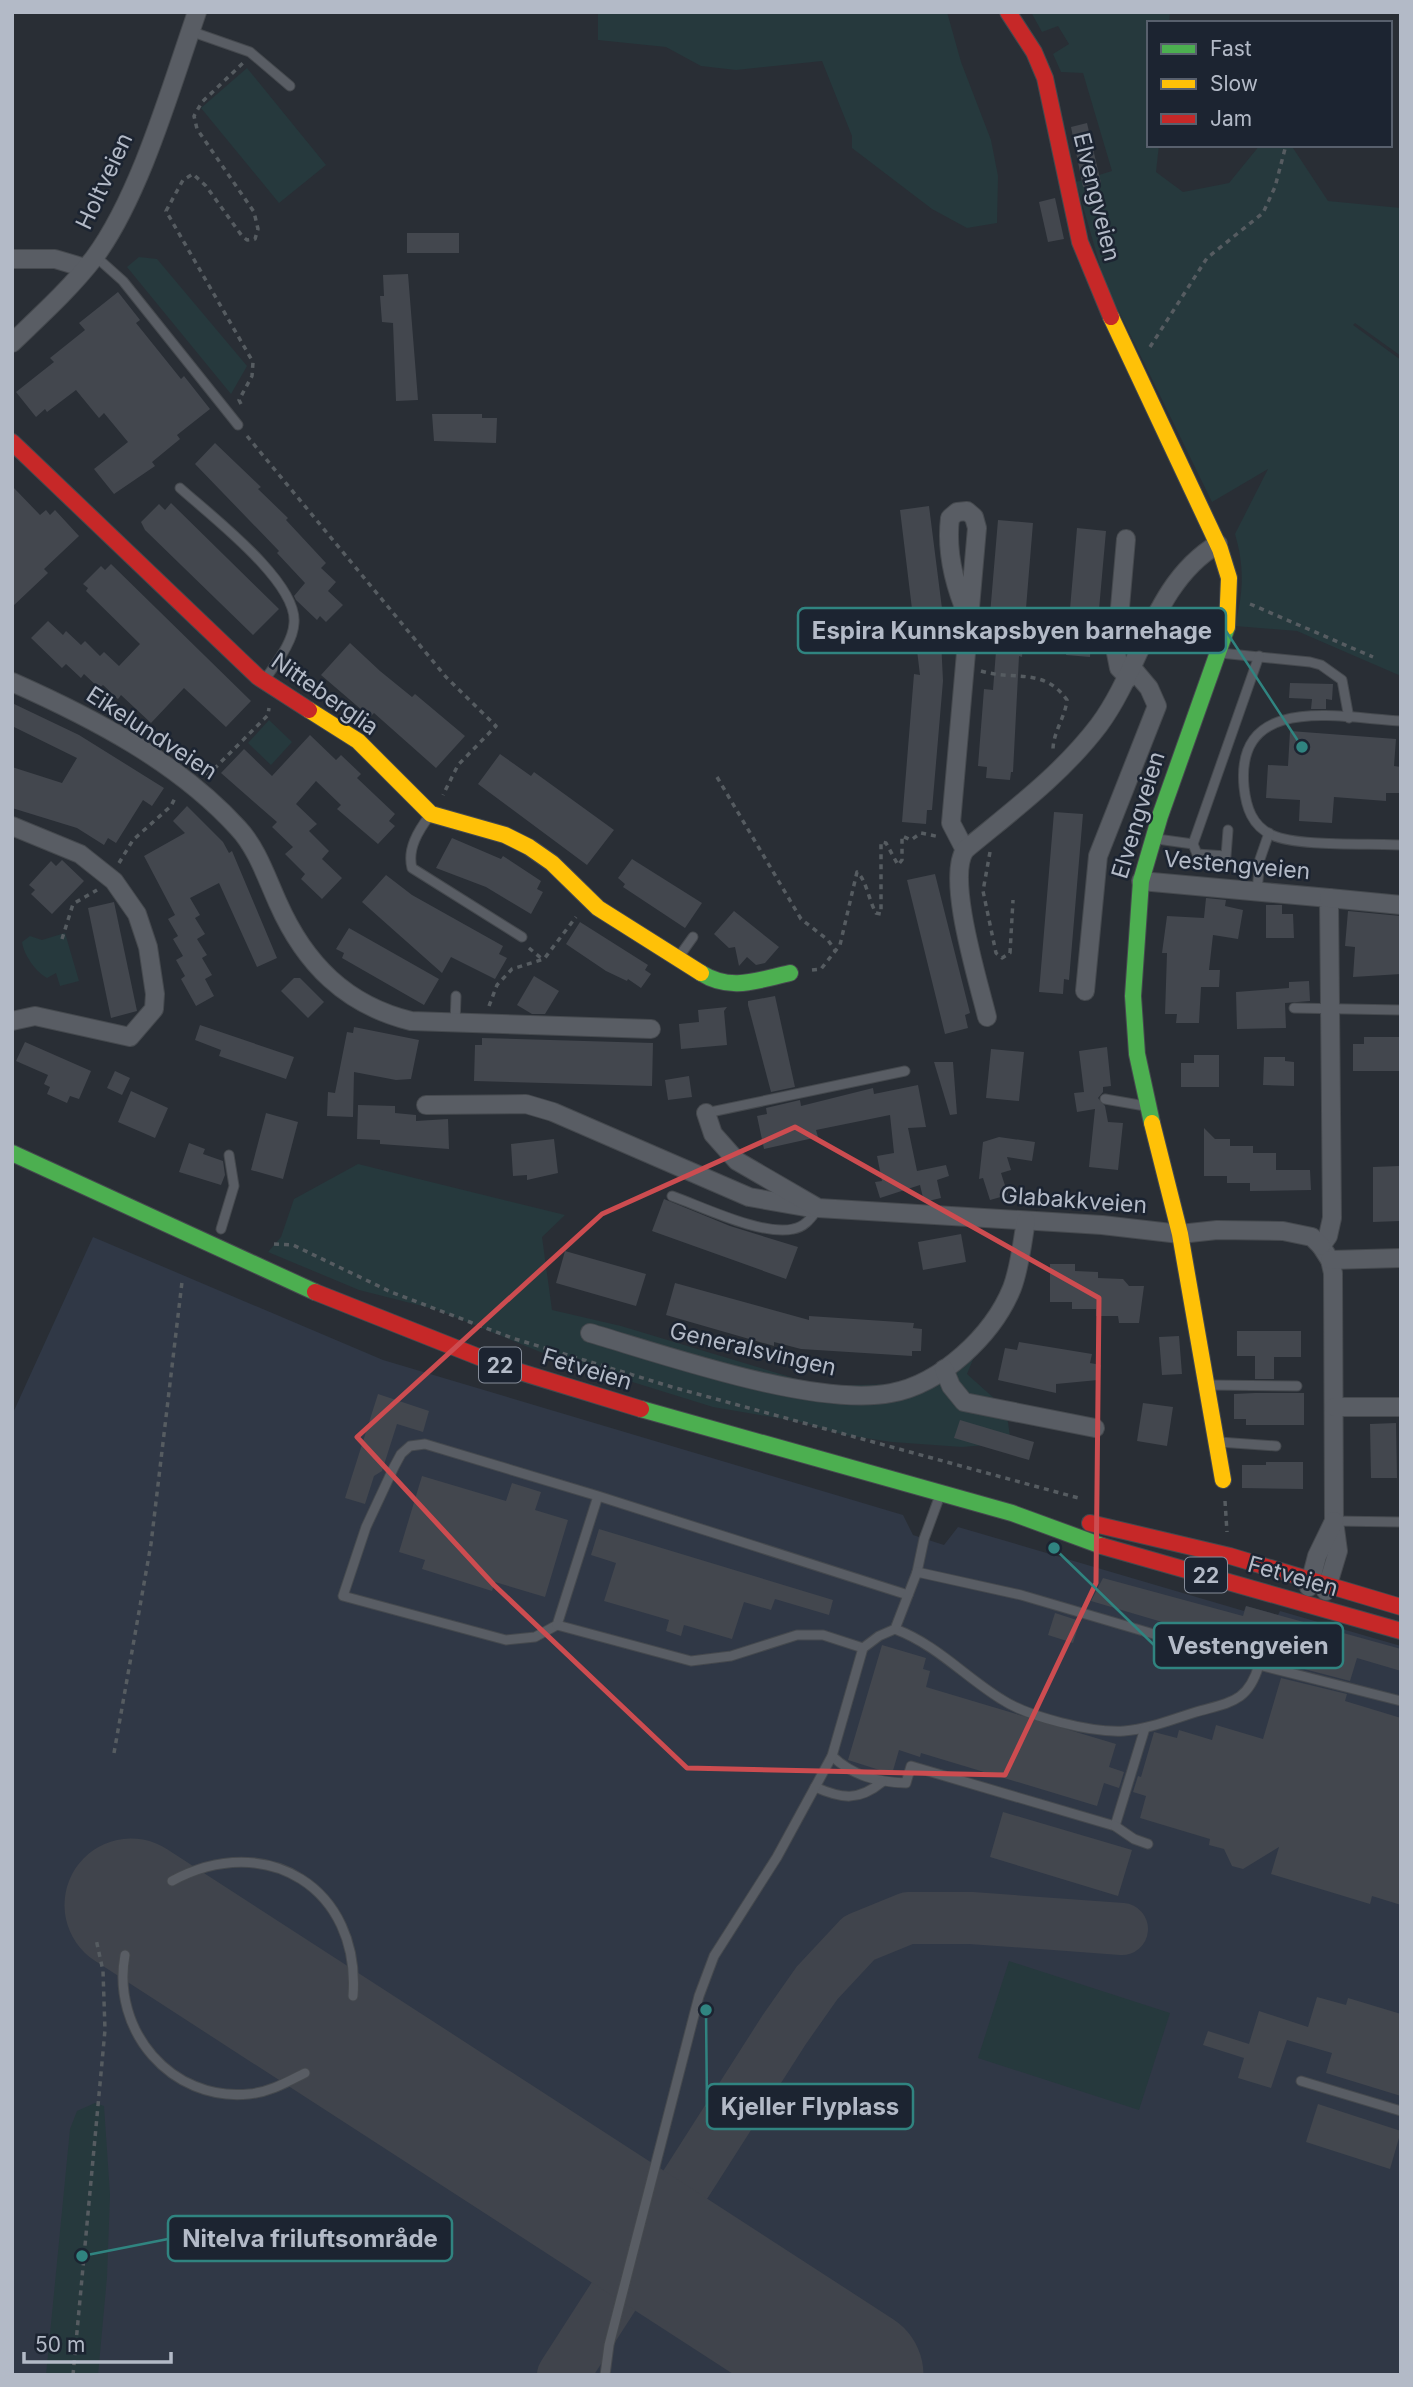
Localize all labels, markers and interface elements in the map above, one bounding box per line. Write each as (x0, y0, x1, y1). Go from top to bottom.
legend (1147, 21, 1392, 147)
text: Fast (1210, 36, 1252, 61)
text: Slow (1210, 71, 1258, 96)
text: Jam (1210, 106, 1252, 131)
street label: Holtveien (69, 128, 139, 234)
street label: Elvengveien (1068, 130, 1126, 264)
callout: Espira Kunnskapsbyen barnehage (798, 608, 1226, 653)
text: Espira Kunnskapsbyen barnehage (812, 616, 1212, 645)
street label: Nitteberglia (266, 647, 384, 741)
street label: Eikelundveien (81, 680, 223, 786)
street label: Elvengveien (1105, 748, 1171, 882)
street label: Vestengveien (1163, 845, 1311, 885)
street label: Glabakkveien (1000, 1181, 1148, 1219)
street label: Generalsvingen (667, 1316, 839, 1382)
street label: Fetveien (539, 1342, 635, 1396)
road number: 22 (479, 1348, 521, 1382)
street label: Fetveien (1245, 1550, 1341, 1602)
road number: 22 (1185, 1558, 1227, 1592)
callout: Vestengveien (1154, 1623, 1343, 1668)
text: Vestengveien (1167, 1631, 1329, 1660)
callout: Kjeller Flyplass (707, 2084, 913, 2129)
text: Kjeller Flyplass (721, 2092, 899, 2121)
callout: Nitelva friluftsområde (168, 2216, 452, 2261)
text: Nitelva friluftsområde (182, 2224, 438, 2253)
scale bar (24, 2320, 172, 2364)
text: 50 m (35, 2332, 85, 2357)

